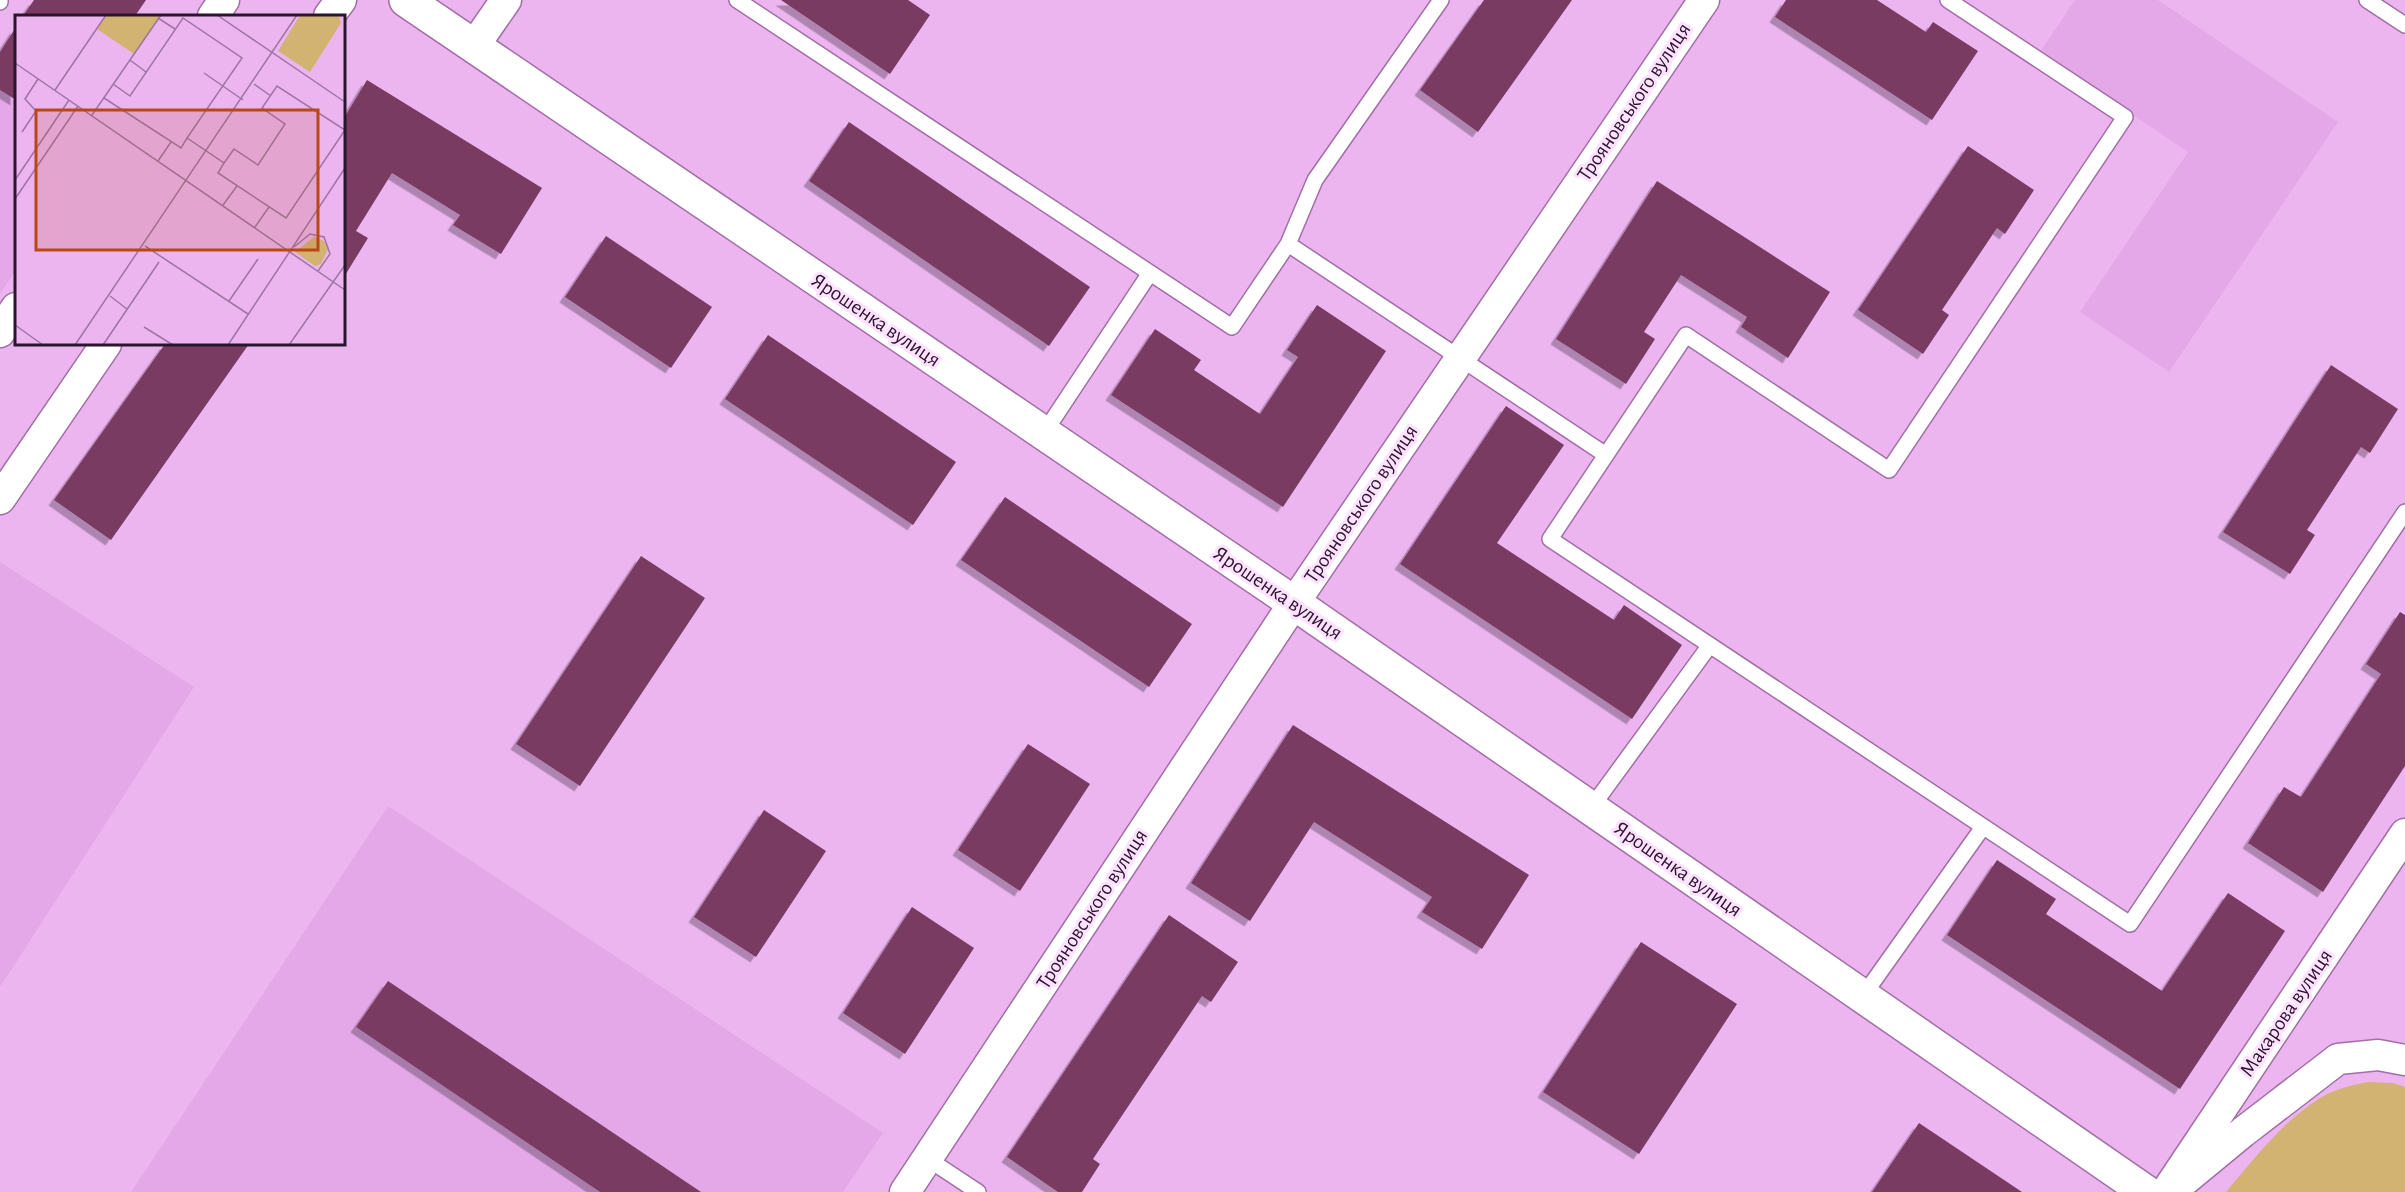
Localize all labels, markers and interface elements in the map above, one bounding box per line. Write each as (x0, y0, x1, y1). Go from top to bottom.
inset map (15, 15, 345, 345)
street label: Трояновського вулиця (1573, 19, 1695, 185)
street label: Ярошенка вулиця (808, 269, 944, 371)
street label: Трояновського вулиця (1300, 421, 1422, 587)
street label: Ярошенка вулиця (1210, 542, 1346, 644)
street label: Ярошенка вулиця (1610, 817, 1746, 921)
street label: Трояновського вулиця (1033, 825, 1151, 993)
street label: Макарова вулиця (2236, 946, 2336, 1080)

